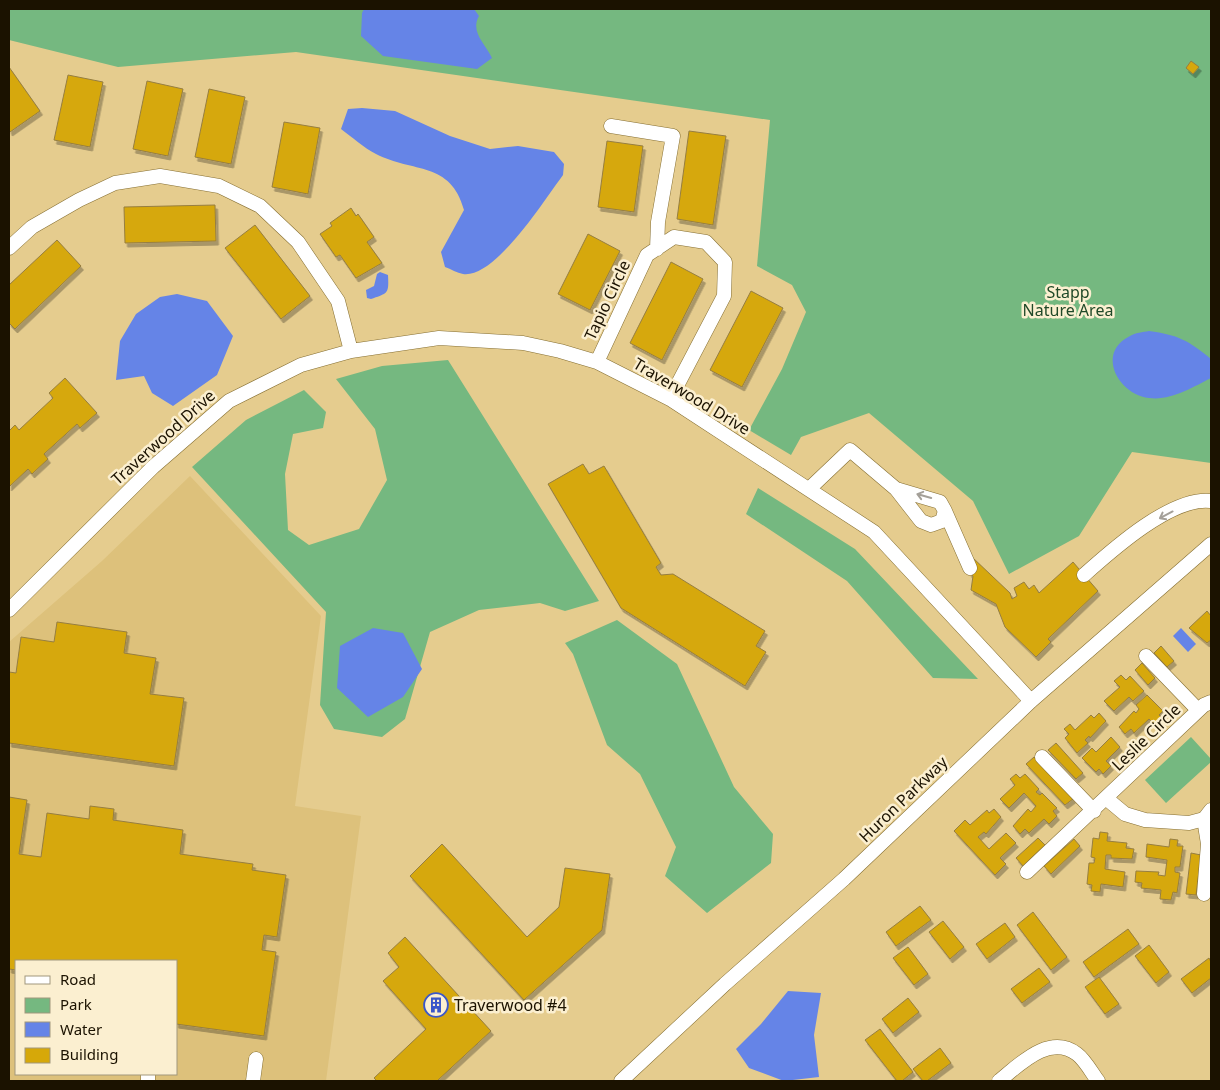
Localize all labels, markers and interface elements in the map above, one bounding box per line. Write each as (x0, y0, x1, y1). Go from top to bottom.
street label: Tapio Circle (579, 256, 635, 344)
park label: Stapp Nature Area (1023, 281, 1113, 321)
street label: Traverwood Drive (629, 352, 755, 440)
street label: Traverwood Drive (106, 384, 220, 490)
one-way arrow (916, 491, 932, 501)
one-way arrow (1159, 511, 1174, 520)
street label: Leslie Circle (1107, 699, 1185, 775)
street label: Huron Parkway (854, 750, 953, 847)
legend (15, 960, 178, 1075)
text: Road (60, 969, 96, 989)
building icon: Traverwood #4 (423, 992, 449, 1018)
text: Park (60, 994, 92, 1014)
place label: Traverwood #4 (454, 994, 567, 1016)
text: Water (60, 1019, 102, 1039)
text: Building (60, 1044, 118, 1064)

